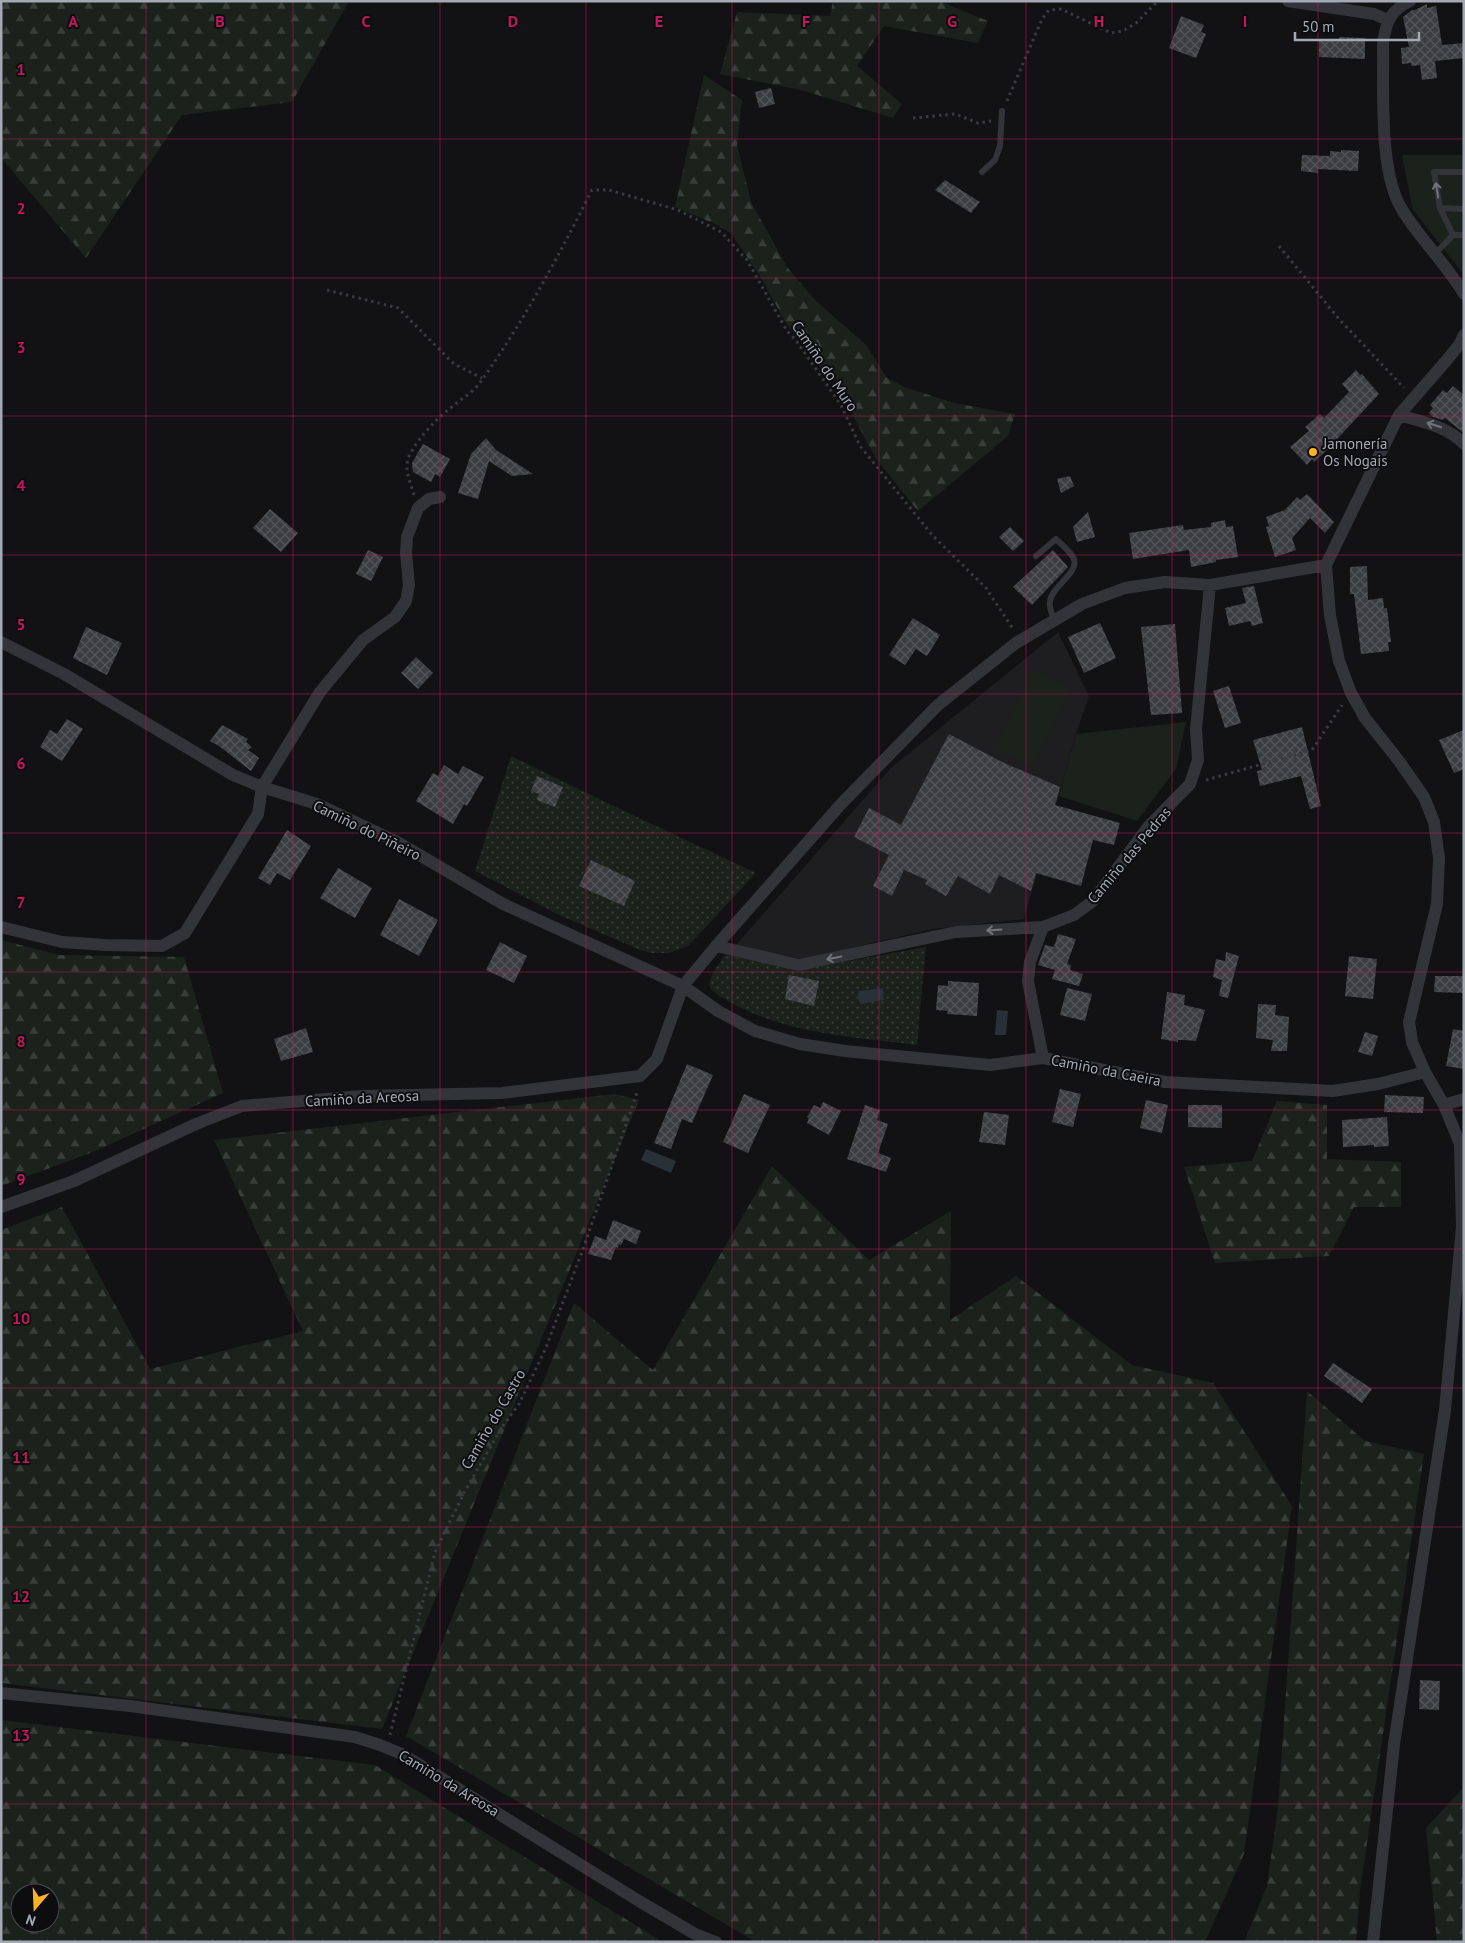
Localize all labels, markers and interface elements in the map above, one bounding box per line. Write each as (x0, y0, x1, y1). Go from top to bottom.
scale bar (1295, 10, 1419, 42)
text: A (68, 11, 78, 31)
text: B (215, 11, 225, 31)
text: C (362, 11, 371, 31)
text: D (508, 11, 518, 31)
text: E (655, 11, 663, 31)
text: F (802, 11, 810, 31)
text: G (947, 11, 957, 31)
text: H (1094, 11, 1104, 31)
text: I (1243, 11, 1247, 31)
text: 50 m (1302, 17, 1335, 36)
text: 1 (16, 59, 26, 79)
one-way arrow (1431, 182, 1441, 198)
text: 2 (16, 198, 26, 218)
street label: Camiño do Muro (788, 317, 862, 415)
text: 3 (16, 337, 26, 357)
one-way arrow (1426, 420, 1442, 430)
place label: Jamonería Os Nogais (1322, 434, 1388, 470)
marker: Jamonería Os Nogais (1307, 446, 1319, 458)
text: 4 (16, 475, 26, 495)
text: 5 (16, 614, 26, 634)
text: 6 (16, 753, 26, 773)
street label: Camiño do Piñeiro (310, 796, 424, 864)
street label: Camiño das Pedras (1083, 803, 1175, 907)
text: 7 (16, 892, 26, 912)
one-way arrow (986, 925, 1002, 934)
one-way arrow (827, 954, 843, 963)
text: 8 (16, 1031, 26, 1051)
street label: Camiño da Caeira (1049, 1050, 1163, 1090)
street label: Camiño da Areosa (304, 1086, 420, 1110)
text: 9 (16, 1169, 26, 1189)
text: 10 (12, 1308, 30, 1328)
street label: Camiño do Castro (457, 1365, 529, 1473)
text: 11 (12, 1447, 30, 1467)
text: 12 (12, 1586, 30, 1606)
text: 13 (12, 1725, 30, 1745)
street label: Camiño da Areosa (395, 1745, 503, 1821)
north arrow (10, 1883, 60, 1933)
text: N (23, 1910, 38, 1930)

